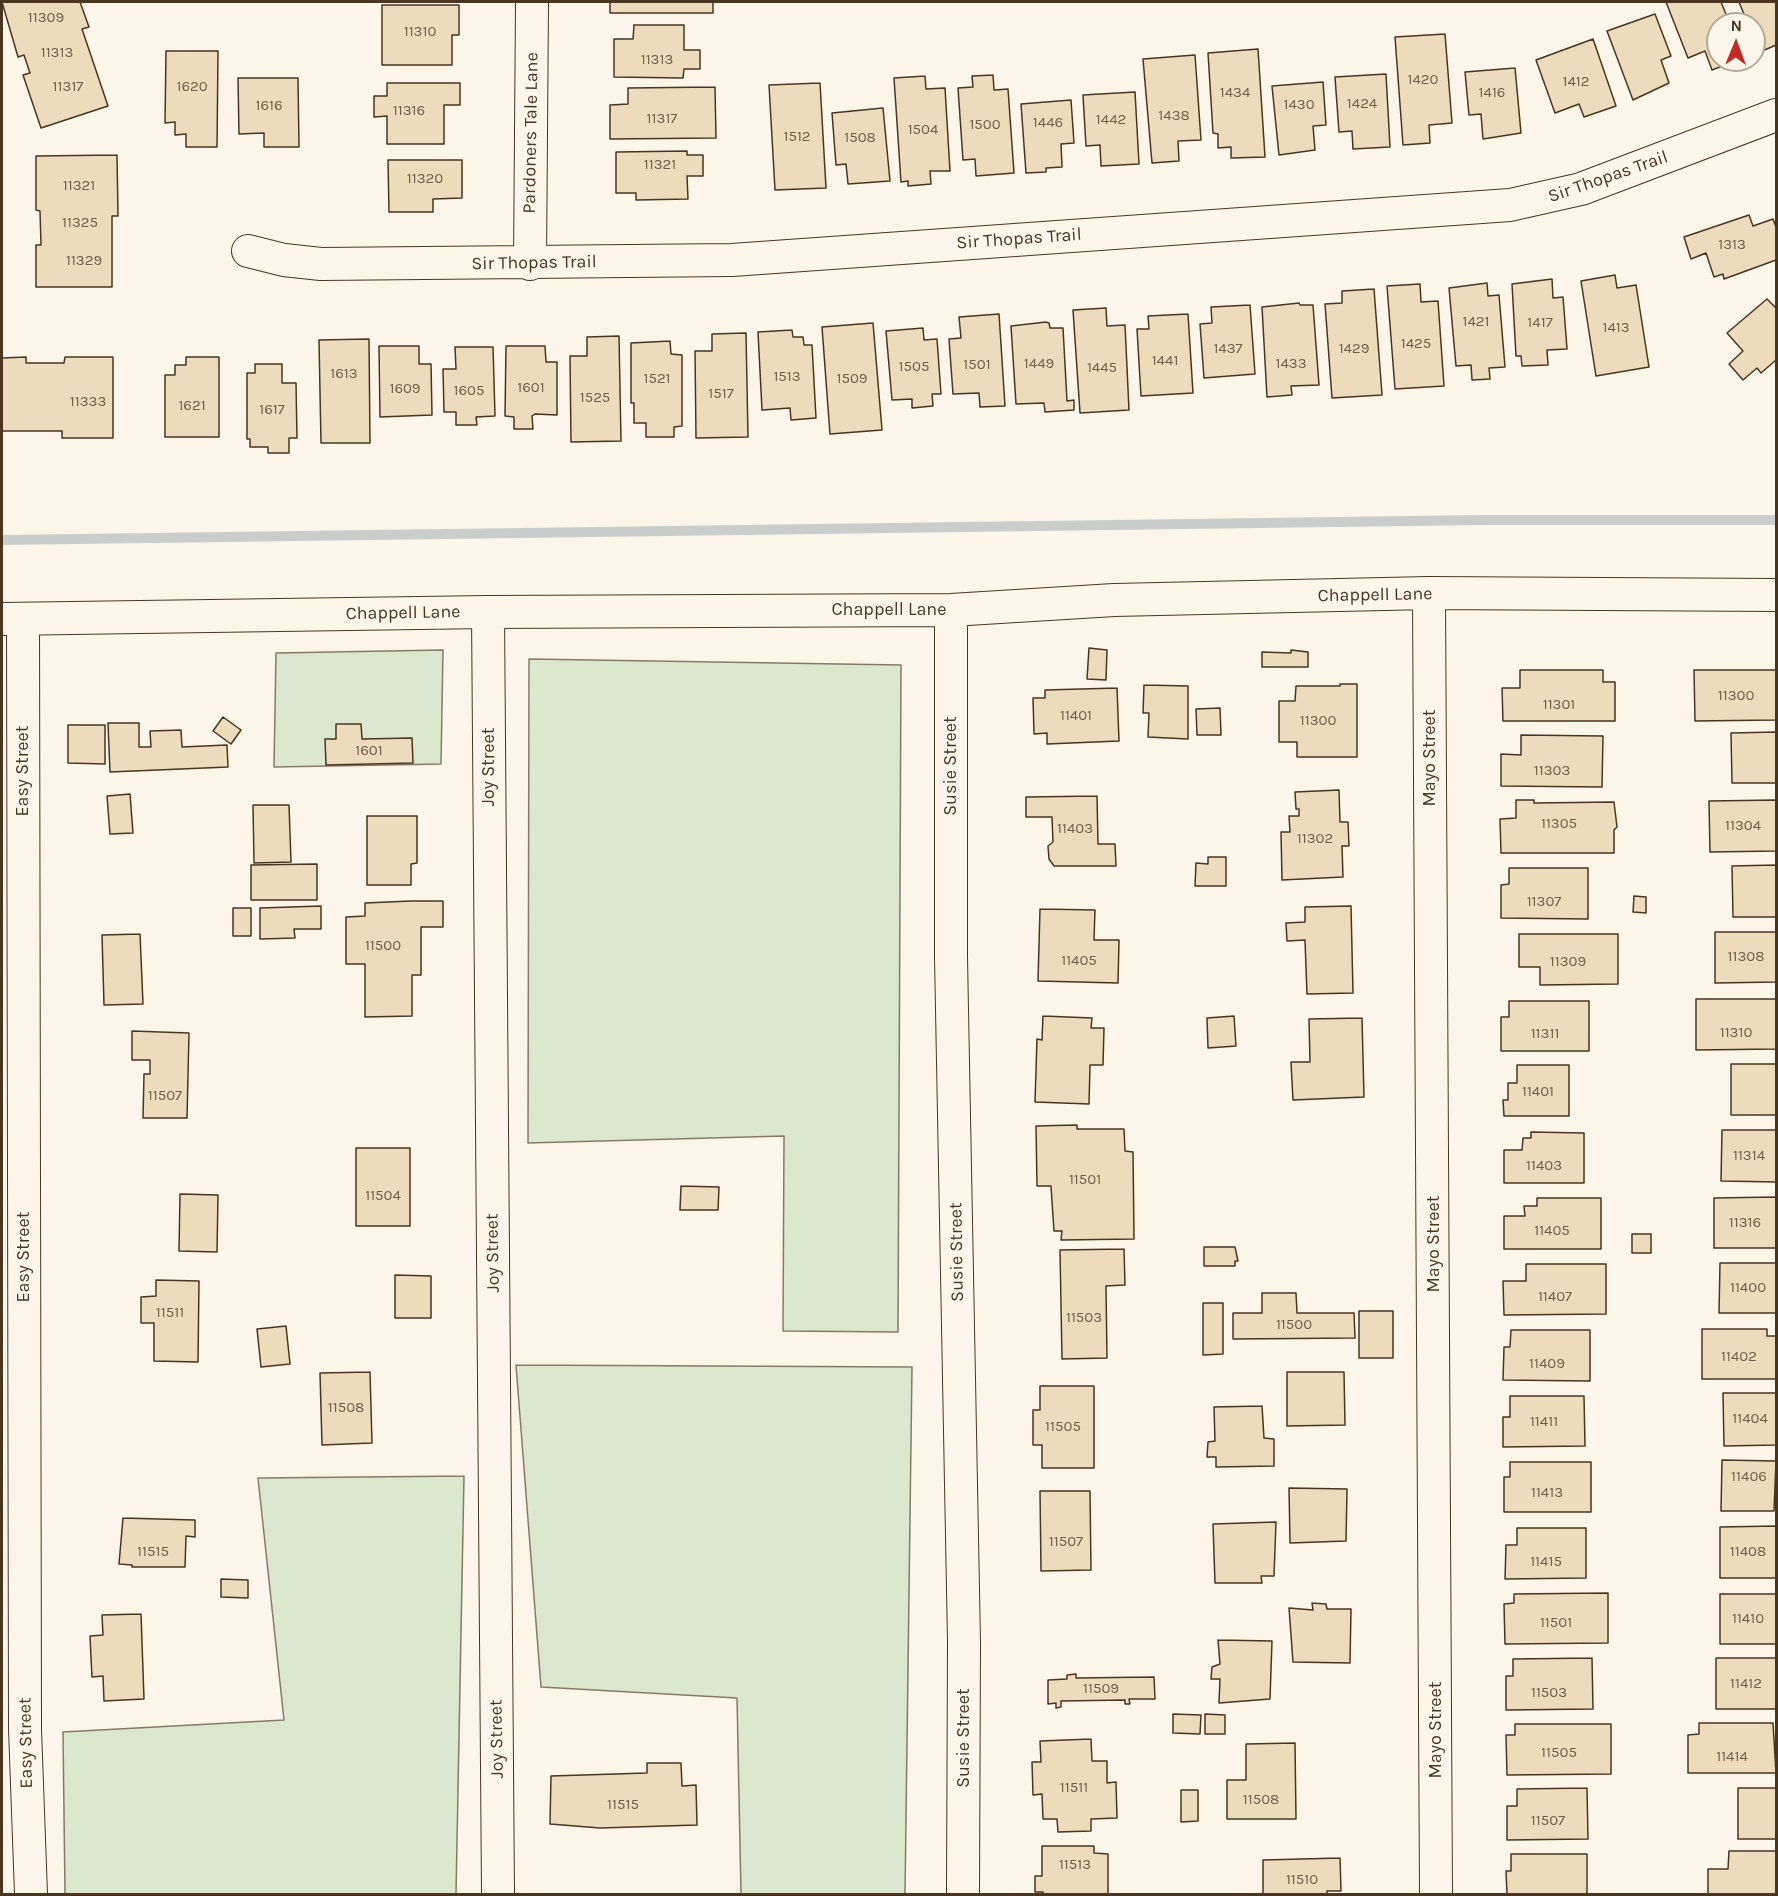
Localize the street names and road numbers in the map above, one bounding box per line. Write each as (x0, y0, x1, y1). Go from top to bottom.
street label: Pardoners Tale Lane (519, 52, 543, 214)
street label: Sir Thopas Trail (1545, 146, 1671, 208)
street label: Sir Thopas Trail (956, 224, 1082, 254)
street label: Sir Thopas Trail (471, 251, 597, 275)
street label: Chappell Lane (1317, 583, 1433, 607)
street label: Chappell Lane (832, 599, 946, 621)
street label: Chappell Lane (345, 601, 461, 625)
street label: Mayo Street (1419, 709, 1441, 807)
street label: Susie Street (940, 716, 962, 816)
street label: Easy Street (12, 725, 34, 817)
street label: Joy Street (478, 727, 500, 807)
street label: Mayo Street (1423, 1195, 1445, 1293)
street label: Susie Street (945, 1202, 969, 1302)
street label: Easy Street (13, 1211, 35, 1303)
street label: Joy Street (482, 1213, 504, 1293)
street label: Mayo Street (1425, 1681, 1447, 1779)
street label: Susie Street (953, 1688, 975, 1788)
street label: Easy Street (14, 1697, 38, 1789)
street label: Joy Street (486, 1699, 508, 1779)

